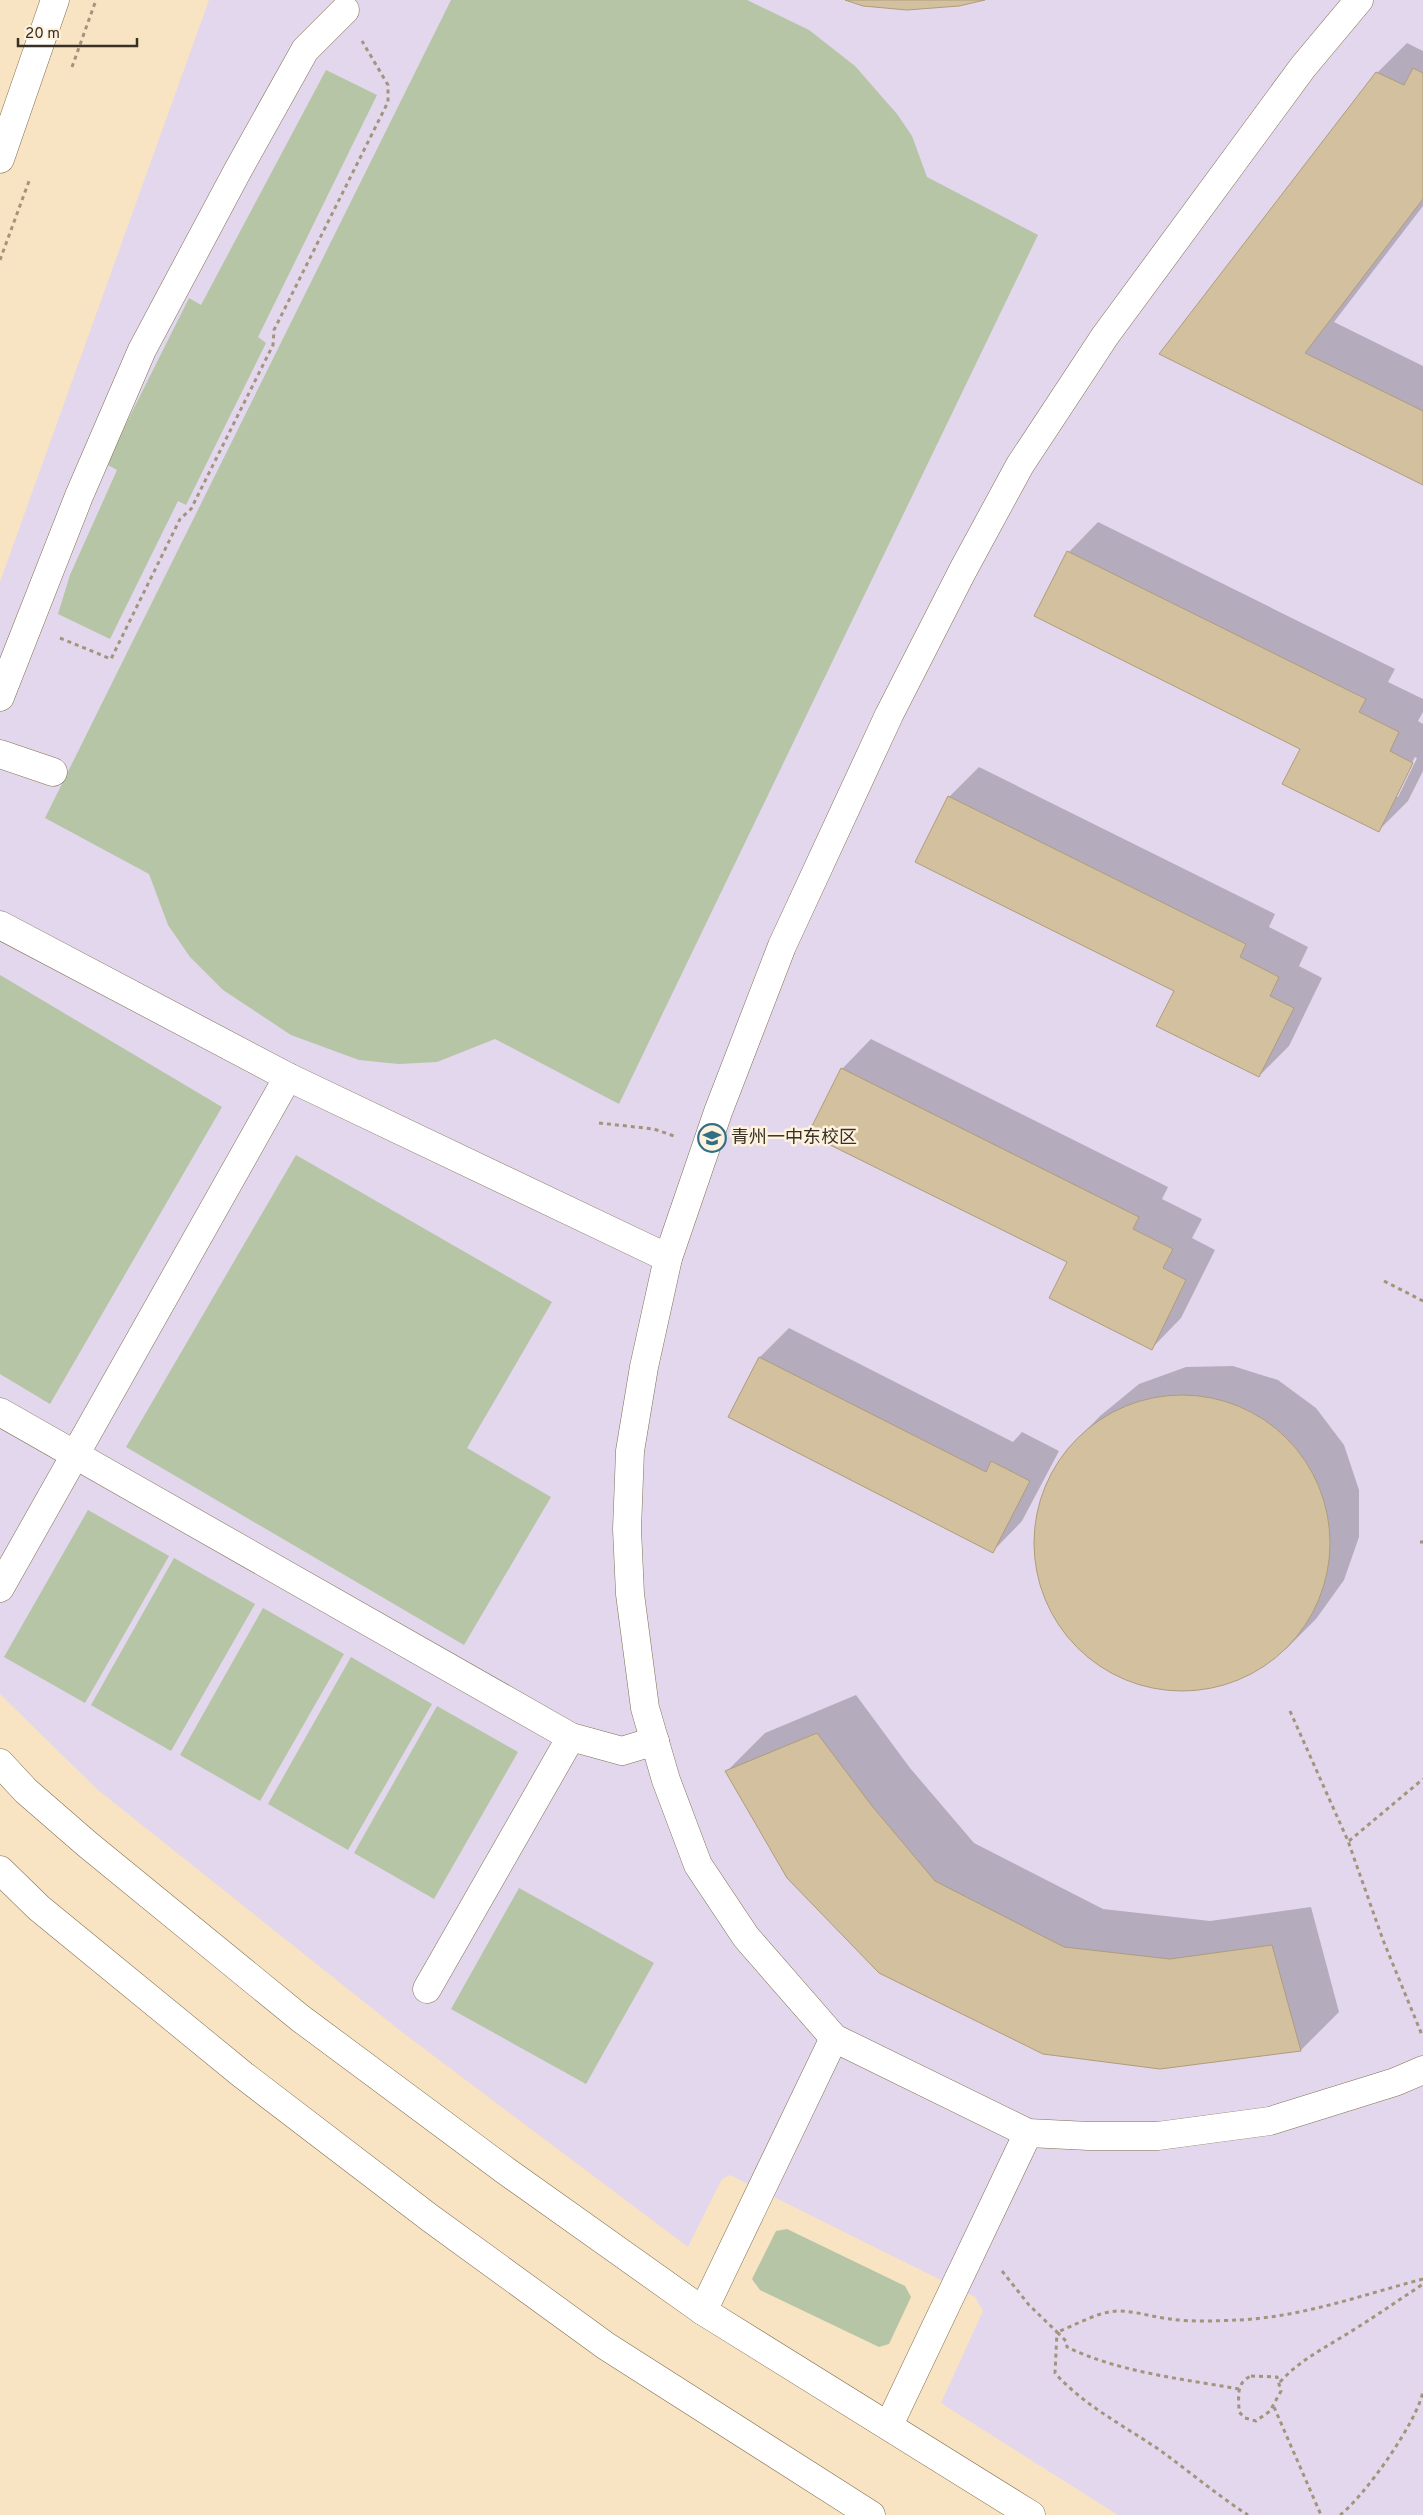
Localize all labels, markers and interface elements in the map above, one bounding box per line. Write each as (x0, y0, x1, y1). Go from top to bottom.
scale bar (18, 15, 136, 47)
text: 20 m (25, 25, 60, 44)
school or university icon: 青州一中东校区 (697, 1123, 727, 1153)
place label: 青州一中东校区 (731, 1127, 857, 1150)

